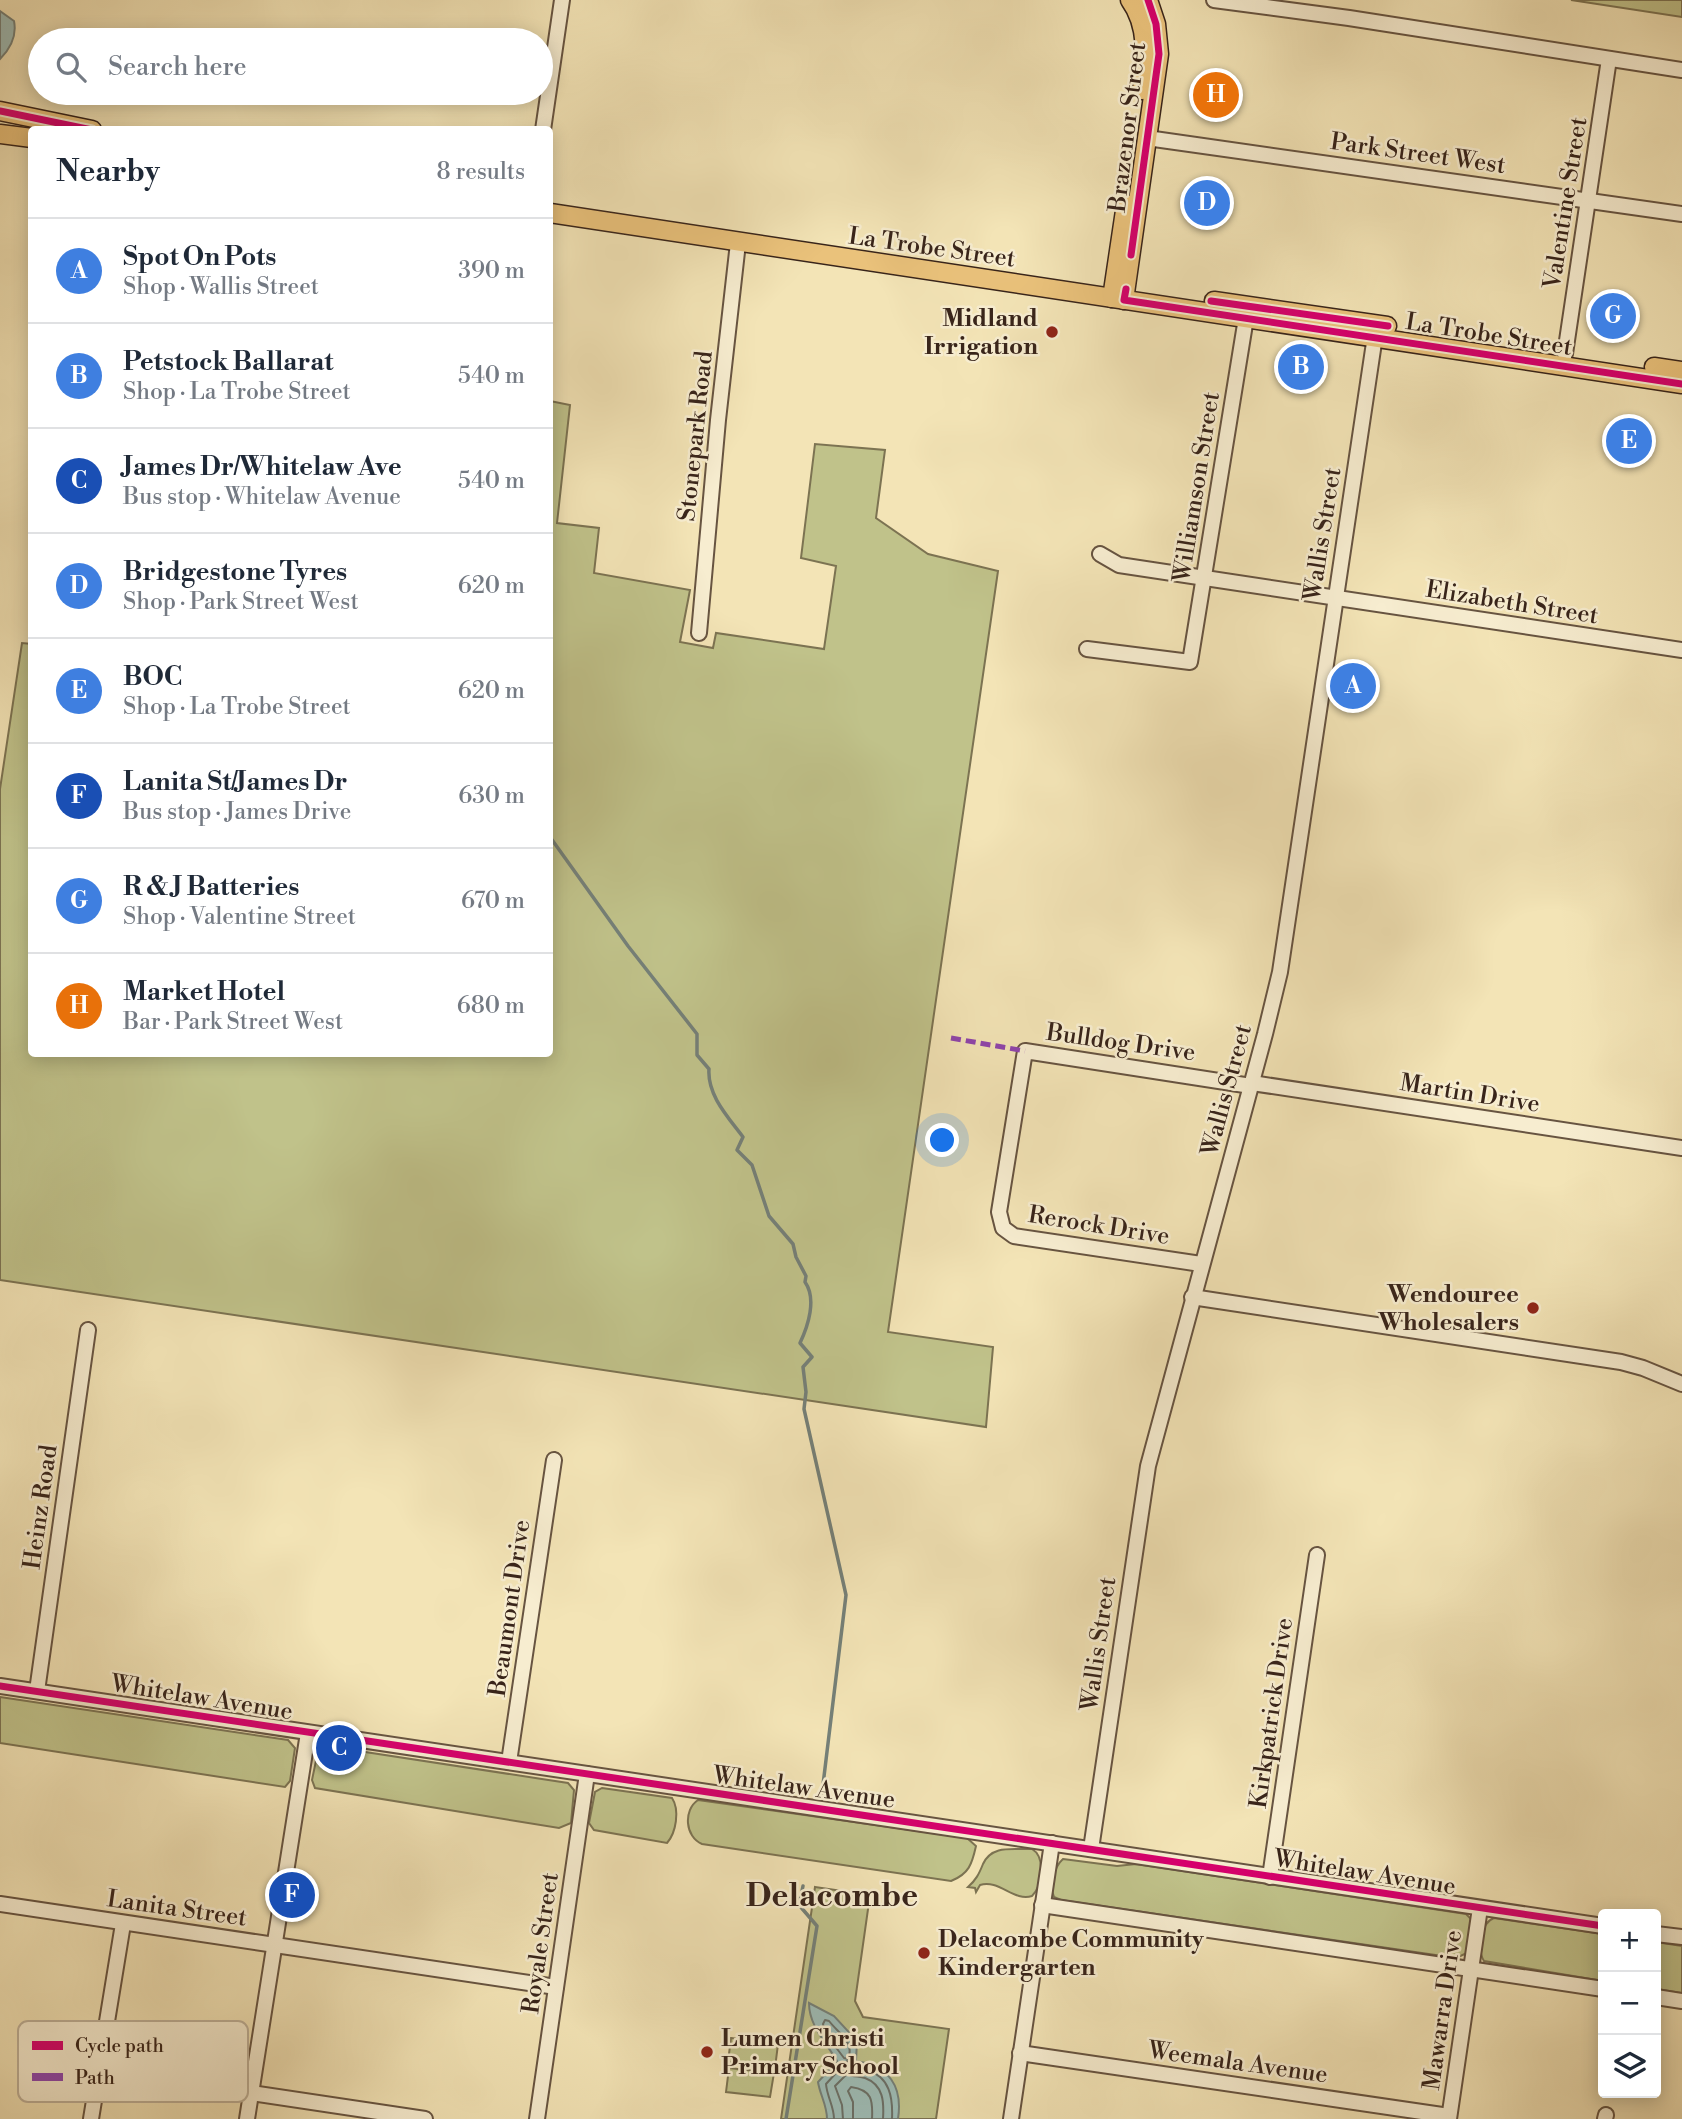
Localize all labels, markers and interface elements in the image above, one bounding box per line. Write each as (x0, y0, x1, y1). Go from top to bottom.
search box (28, 28, 553, 105)
street label: Brazenor Street (1103, 40, 1153, 215)
icon: search (52, 48, 90, 86)
text: Search here (108, 51, 247, 83)
pin: H (1193, 69, 1239, 121)
street label: Valentine Street (1537, 115, 1594, 292)
street label: Park Street West (1328, 127, 1508, 181)
text: Nearby (56, 153, 160, 191)
text: 8 results (437, 158, 525, 186)
pin: D (1184, 177, 1230, 229)
street label: La Trobe Street (846, 221, 1018, 275)
text: Spot On Pots (123, 241, 276, 273)
text: A (71, 257, 87, 285)
text: 390 m (458, 257, 525, 285)
text: Shop · Wallis Street (123, 273, 319, 301)
pin: G (1590, 290, 1636, 342)
place label: Midland Irrigation (924, 304, 1038, 362)
street label: La Trobe Street (1403, 307, 1575, 363)
marker: Midland Irrigation (1044, 324, 1060, 340)
pin: B (1278, 341, 1324, 393)
text: Petstock Ballarat (123, 346, 334, 378)
street label: Stonepark Road (672, 349, 720, 523)
text: B (70, 362, 88, 390)
text: 540 m (458, 362, 525, 390)
text: Shop · La Trobe Street (123, 378, 351, 406)
street label: Williamson Street (1167, 389, 1227, 586)
pin: E (1606, 415, 1652, 467)
text: James Dr/Whitelaw Ave (123, 451, 402, 483)
street label: Wallis Street (1297, 465, 1348, 604)
text: C (71, 467, 87, 495)
text: 540 m (458, 467, 525, 495)
text: Bus stop · Whitelaw Avenue (123, 483, 401, 511)
text: Bridgestone Tyres (123, 556, 347, 588)
text: D (70, 572, 88, 600)
text: 620 m (458, 572, 525, 600)
street label: Elizabeth Street (1423, 575, 1601, 632)
text: Shop · Park Street West (123, 588, 359, 616)
pin: A (1330, 660, 1376, 712)
text: BOC (123, 661, 182, 693)
text: E (71, 677, 87, 705)
text: 620 m (458, 677, 525, 705)
text: Shop · La Trobe Street (123, 693, 351, 721)
text: Lanita St/James Dr (123, 766, 347, 798)
text: F (71, 782, 87, 810)
text: 630 m (458, 782, 525, 810)
text: Bus stop · James Drive (123, 798, 351, 826)
text: R & J Batteries (123, 871, 299, 903)
text: G (70, 887, 88, 915)
text: 670 m (461, 887, 525, 915)
text: Shop · Valentine Street (123, 903, 356, 931)
text: Market Hotel (123, 976, 285, 1008)
text: H (70, 992, 89, 1020)
text: 680 m (457, 992, 525, 1020)
text: Bar · Park Street West (123, 1008, 343, 1036)
street label: Bulldog Drive (1043, 1018, 1197, 1068)
street label: Wallis Street (1195, 1021, 1259, 1160)
street label: Martin Drive (1398, 1068, 1542, 1120)
your location (925, 1123, 959, 1157)
street label: Rerock Drive (1026, 1200, 1172, 1252)
place label: Wendouree Wholesalers (1377, 1280, 1519, 1338)
marker: Wendouree Wholesalers (1525, 1300, 1541, 1316)
street label: Heinz Road (17, 1442, 65, 1571)
street label: Beaumont Drive (483, 1518, 537, 1699)
street label: Wallis Street (1075, 1575, 1123, 1714)
street label: Kirkpatrick Drive (1244, 1616, 1300, 1810)
street label: Whitelaw Avenue (108, 1669, 295, 1727)
pin: C (316, 1722, 362, 1774)
street label: Whitelaw Avenue (710, 1760, 897, 1816)
street label: Whitelaw Avenue (1271, 1844, 1458, 1902)
pin: F (269, 1869, 315, 1921)
street label: Royale Street (516, 1870, 566, 2016)
district label: Delacombe (746, 1876, 918, 1916)
street label: Lanita Street (105, 1884, 249, 1934)
map controls (1598, 1909, 1661, 2098)
button: + (1598, 1909, 1661, 1972)
place label: Delacombe Community Kindergarten (938, 1925, 1205, 1983)
street label: Mawarra Drive (1417, 1928, 1469, 2092)
marker: Delacombe Community Kindergarten (916, 1945, 932, 1961)
button: − (1598, 1972, 1661, 2035)
legend (18, 2021, 248, 2102)
place label: Lumen Christi Primary School (721, 2024, 899, 2082)
text: Cycle path (75, 2034, 164, 2058)
street label: Weemala Avenue (1145, 2035, 1330, 2090)
button: layers (1598, 2035, 1661, 2098)
marker: Lumen Christi Primary School (699, 2044, 715, 2060)
text: Path (75, 2066, 115, 2090)

